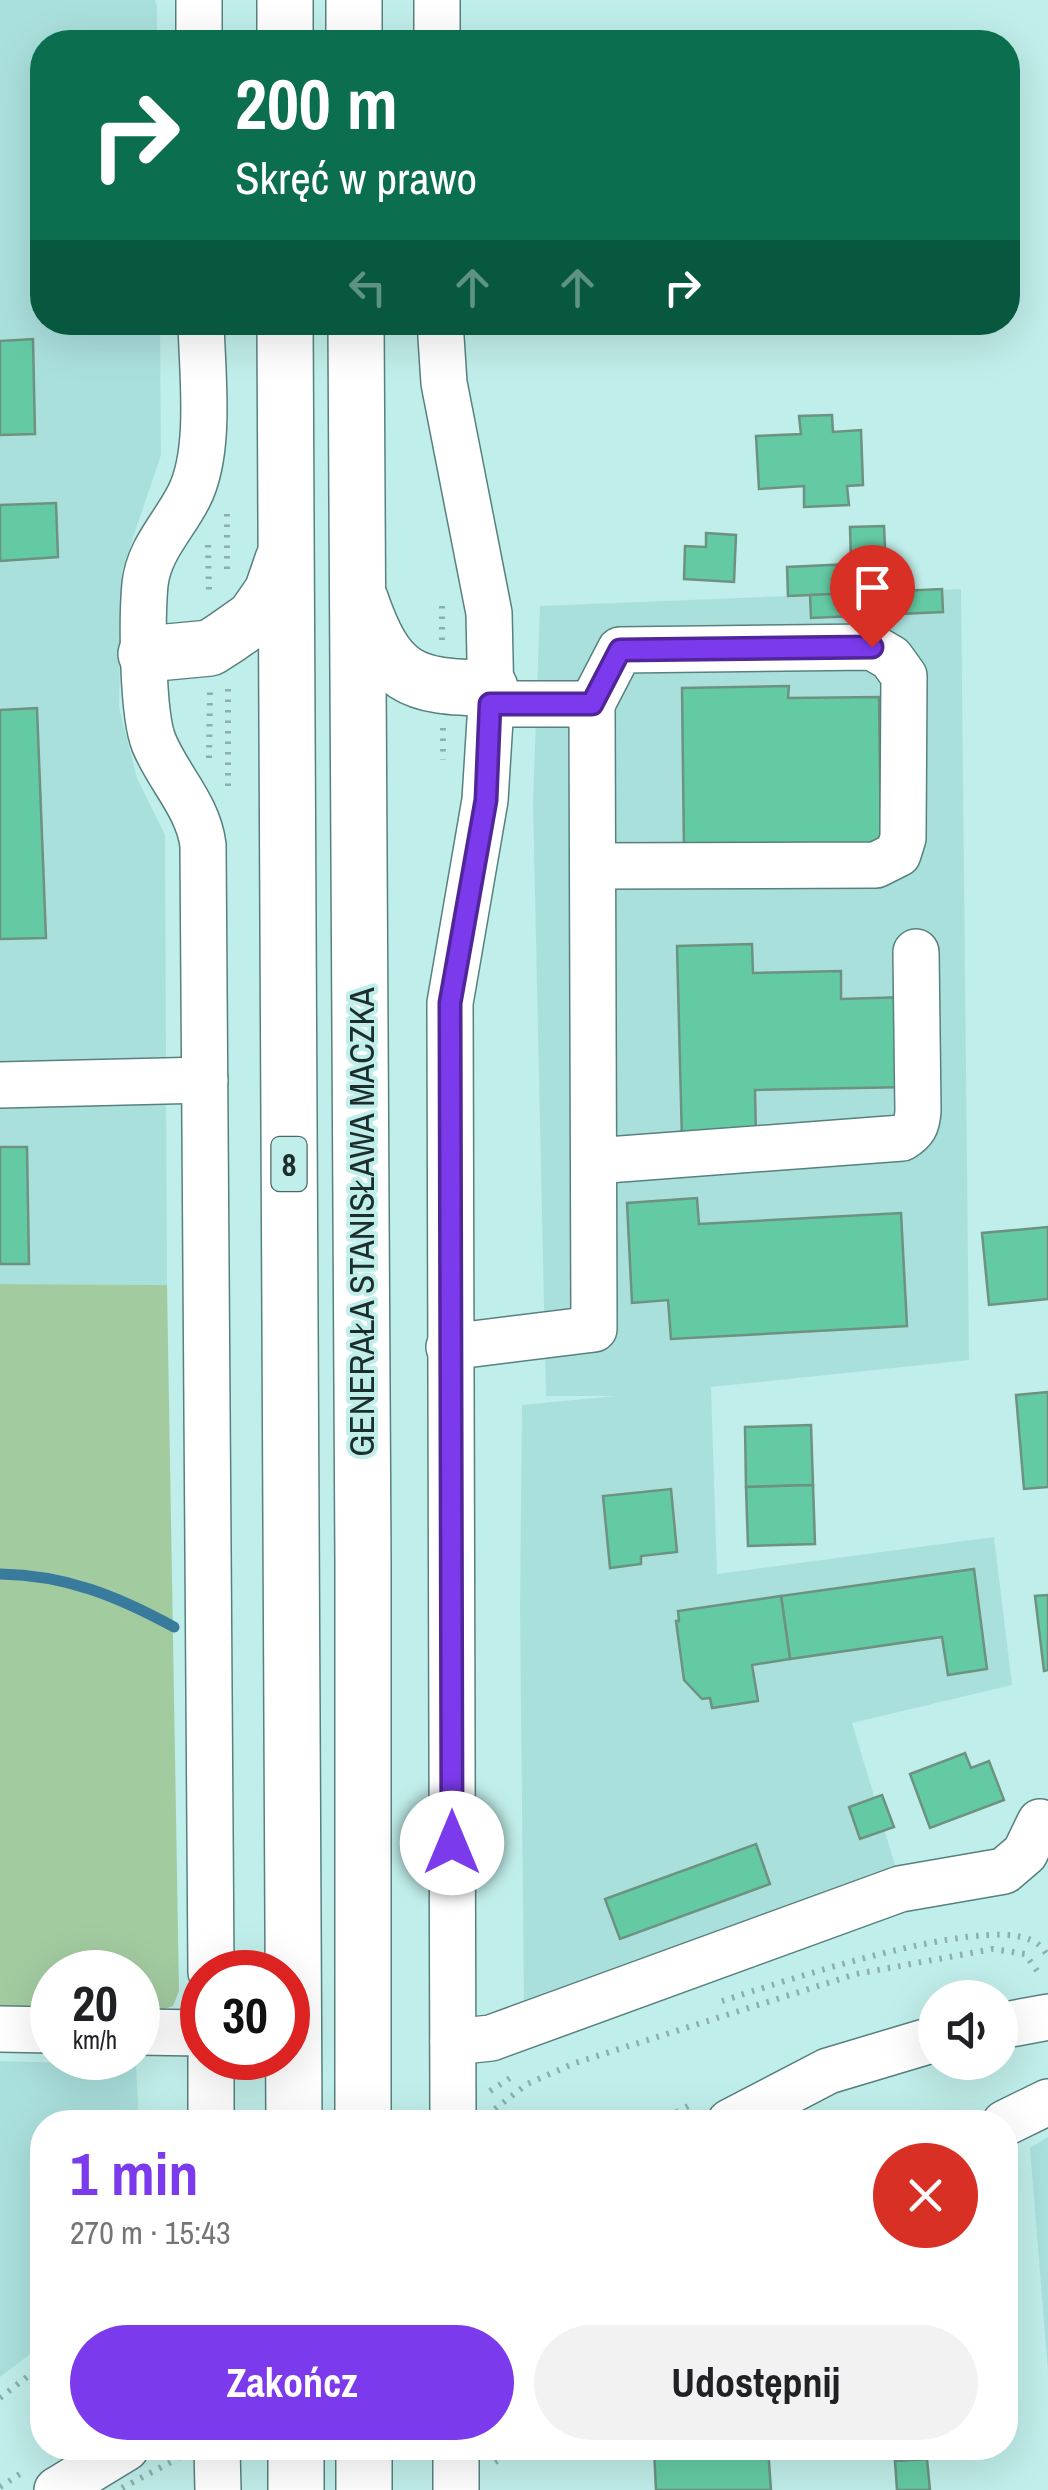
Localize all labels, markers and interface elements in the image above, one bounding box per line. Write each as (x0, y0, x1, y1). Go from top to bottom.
text: 200 m (235, 57, 398, 151)
icon: right (70, 70, 200, 200)
text: Skręć w prawo (235, 147, 477, 208)
icon: left (340, 260, 395, 315)
icon: ahead (445, 260, 500, 315)
icon: ahead (550, 260, 605, 315)
icon: right (655, 260, 710, 315)
pin (830, 545, 915, 648)
icon: arrive (845, 560, 900, 615)
street label: GENERAŁA STANISŁAWA MACZKA (338, 986, 385, 1457)
road number: 8 (272, 1137, 306, 1191)
position arrow (400, 1791, 504, 1895)
speed limit sign: 30 (180, 1950, 310, 2080)
text: 20 (72, 1969, 118, 2037)
map controls (918, 1980, 1018, 2080)
button: sound (918, 1980, 1018, 2080)
text: km/h (73, 2023, 117, 2057)
text: 1 min (70, 2133, 199, 2214)
button: close (873, 2143, 978, 2248)
text: 270 m · 15:43 (70, 2211, 230, 2254)
button: Zakończ (70, 2325, 514, 2440)
button: Udostępnij (534, 2325, 978, 2440)

